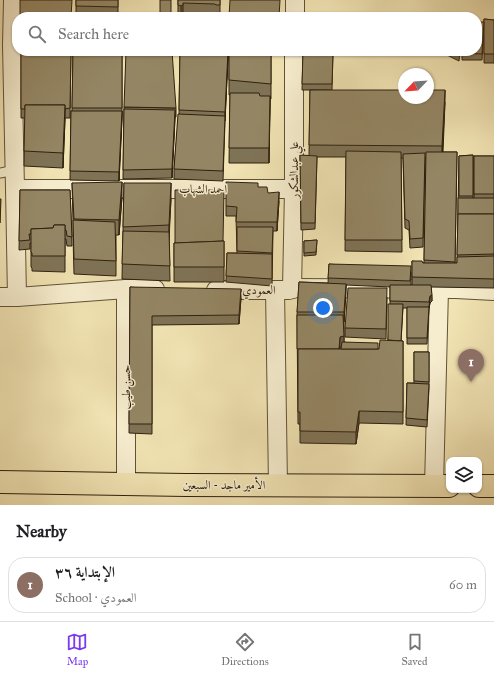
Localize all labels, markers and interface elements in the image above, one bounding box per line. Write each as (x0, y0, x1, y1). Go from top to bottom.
search box (12, 12, 482, 56)
icon: search (26, 23, 48, 45)
text: Search here (58, 25, 129, 43)
north arrow (398, 68, 434, 104)
street label: علي عبدالشكور (287, 141, 306, 200)
street label: احمد الشهاب (179, 182, 228, 197)
street label: العمودي (242, 283, 276, 300)
your location (313, 298, 333, 318)
pin: 1 (458, 349, 484, 382)
street label: حسن طيب (119, 364, 135, 409)
map controls (446, 457, 482, 493)
button: layers (446, 457, 482, 493)
street label: الأمير ماجد - السبعين (183, 476, 266, 492)
text: Nearby (16, 521, 67, 542)
text: الإبتداية ٣٦ (55, 563, 115, 581)
text: 1 (27, 577, 33, 593)
text: 60 m (449, 577, 477, 593)
text: School · العمودي (55, 590, 136, 606)
tab: Map (66, 631, 88, 668)
tab: Directions (221, 631, 269, 668)
tab: Saved (401, 631, 428, 668)

